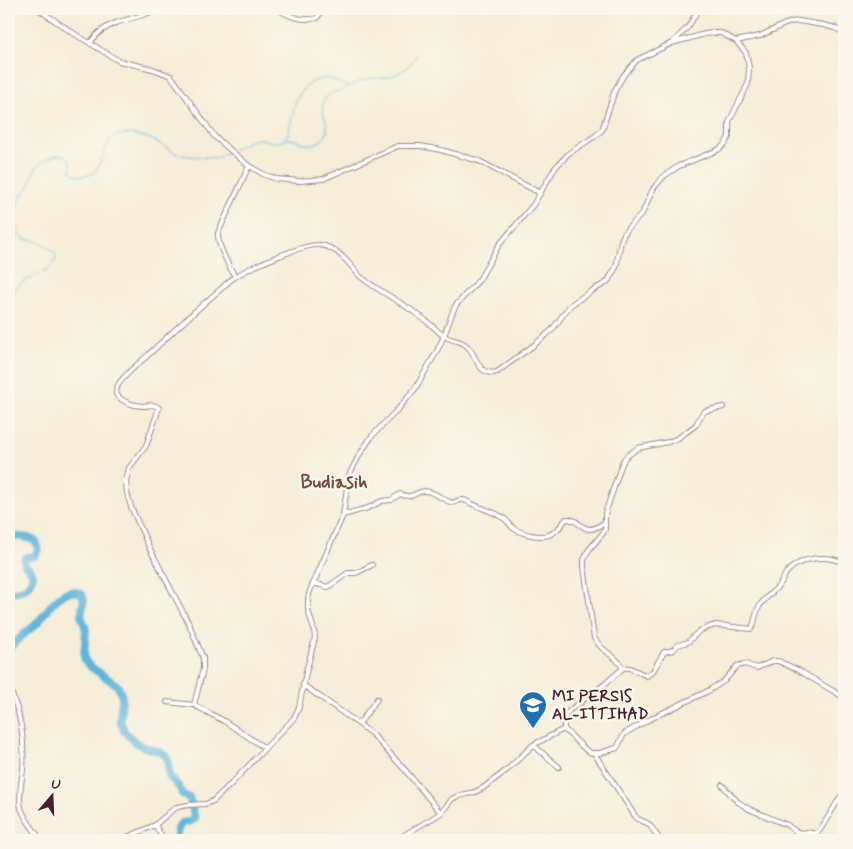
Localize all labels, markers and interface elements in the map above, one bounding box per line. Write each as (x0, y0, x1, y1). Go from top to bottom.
district label: Budiasih (300, 470, 368, 495)
place label: MI PERSIS AL-ITTIHAD (552, 686, 648, 725)
school or university icon: MI PERSIS AL-ITTIHAD (518, 690, 548, 729)
north arrow (28, 772, 78, 822)
text: U (49, 775, 63, 795)

